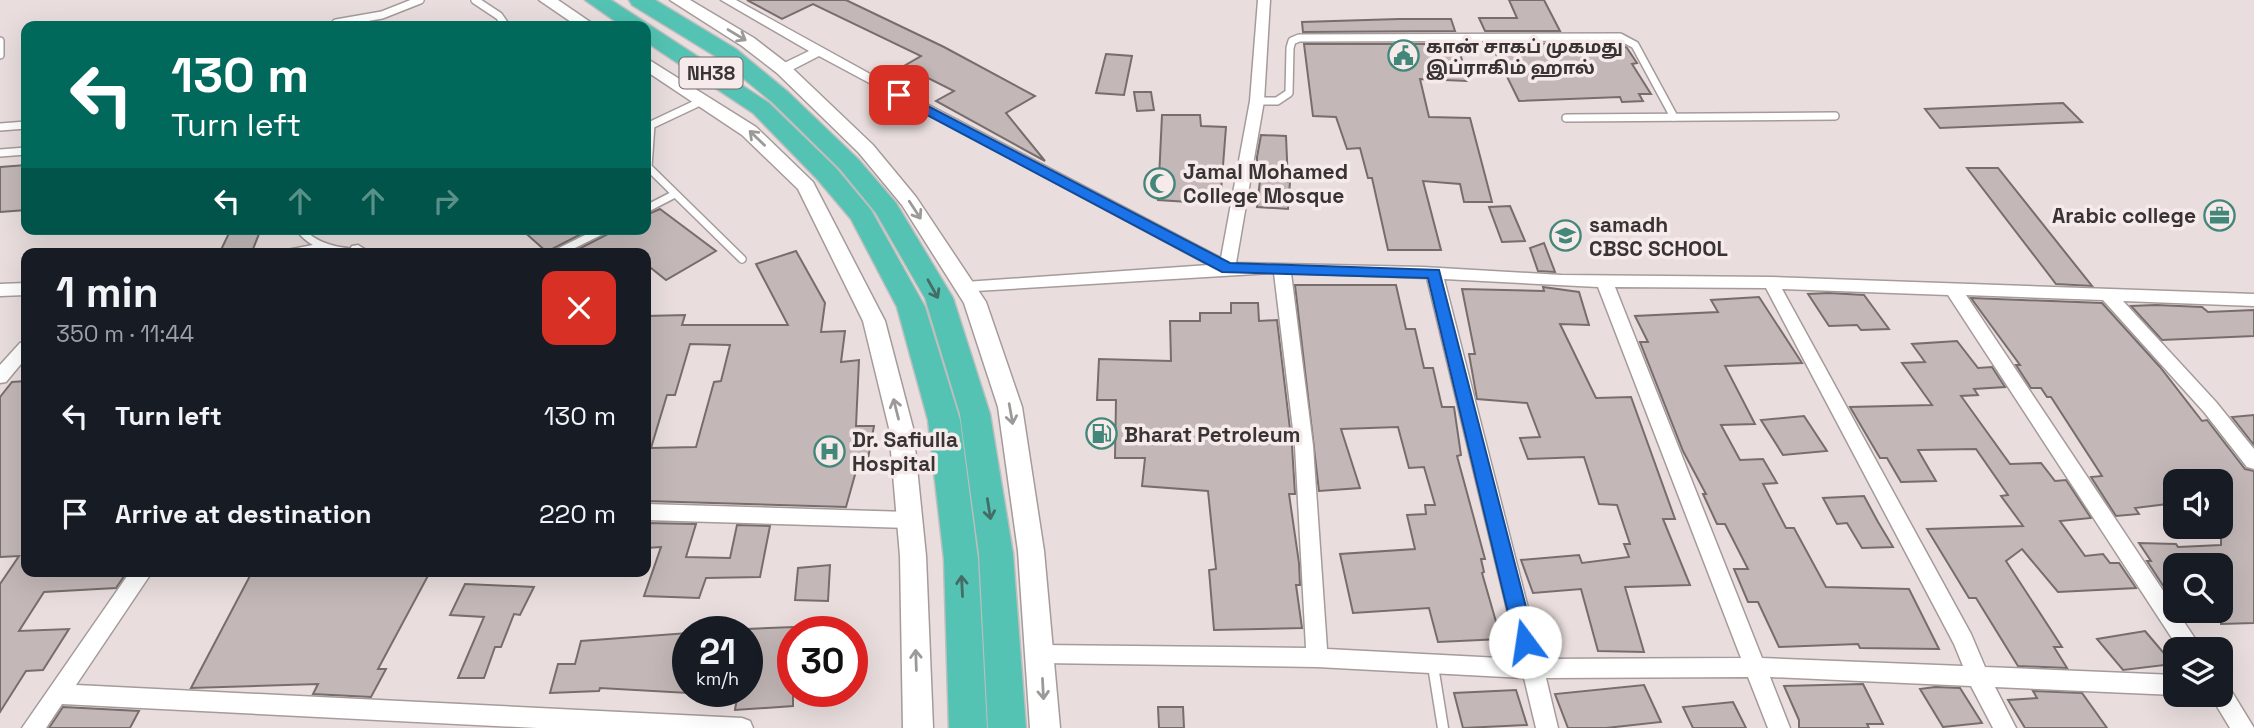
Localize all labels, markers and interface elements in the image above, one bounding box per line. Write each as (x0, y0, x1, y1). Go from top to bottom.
one-way arrow (726, 29, 746, 43)
place label: கான் சாகப் முகமது இப்ராகிம் ஹால் (1426, 35, 1623, 80)
public building icon: கான் சாகப் முகமது இப்ராகிம் ஹால் (1386, 39, 1420, 73)
text: 130 m (171, 44, 309, 106)
icon: left (56, 49, 147, 140)
road number: NH38 (680, 58, 742, 88)
pin (869, 65, 929, 125)
icon: arrive (880, 76, 918, 114)
text: Turn left (171, 105, 301, 145)
one-way arrow (749, 130, 766, 147)
place label: Jamal Mohamed College Mosque (1183, 158, 1348, 209)
mosque icon: Jamal Mohamed College Mosque (1143, 166, 1177, 200)
icon: left (208, 182, 246, 220)
icon: ahead (281, 182, 319, 220)
icon: ahead (354, 182, 392, 220)
icon: right (427, 182, 465, 220)
office icon: Arabic college (2202, 198, 2236, 232)
one-way arrow (908, 200, 922, 220)
place label: Arabic college (2052, 202, 2196, 229)
place label: samadh CBSC SCHOOL (1589, 211, 1728, 262)
school or university icon: samadh CBSC SCHOOL (1549, 219, 1583, 253)
text: 1 min (56, 266, 159, 319)
button: close (542, 271, 616, 345)
one-way arrow (927, 278, 940, 299)
text: 350 m · 11:44 (56, 319, 194, 349)
icon: left (56, 397, 94, 435)
one-way arrow (889, 398, 902, 421)
text: Turn left (115, 399, 222, 433)
text: 130 m (544, 399, 616, 433)
one-way arrow (1005, 402, 1018, 425)
fuel station icon: Bharat Petroleum (1084, 417, 1118, 451)
place label: Bharat Petroleum (1124, 421, 1301, 448)
place label: Dr. Safiulla Hospital (852, 426, 958, 477)
hospital icon: Dr. Safiulla Hospital (812, 434, 846, 468)
map controls (2163, 469, 2233, 707)
button: sound (2163, 469, 2233, 539)
icon: arrive (56, 495, 94, 533)
text: Arrive at destination (115, 497, 372, 531)
text: 220 m (539, 497, 616, 531)
one-way arrow (983, 497, 996, 519)
button: search (2163, 553, 2233, 623)
one-way arrow (955, 575, 968, 598)
position arrow (1488, 605, 1562, 679)
speed limit sign: 30 (777, 616, 868, 707)
text: 21 (699, 630, 736, 674)
button: layers (2163, 637, 2233, 707)
one-way arrow (909, 649, 923, 672)
text: km/h (696, 667, 739, 690)
one-way arrow (1037, 677, 1050, 699)

